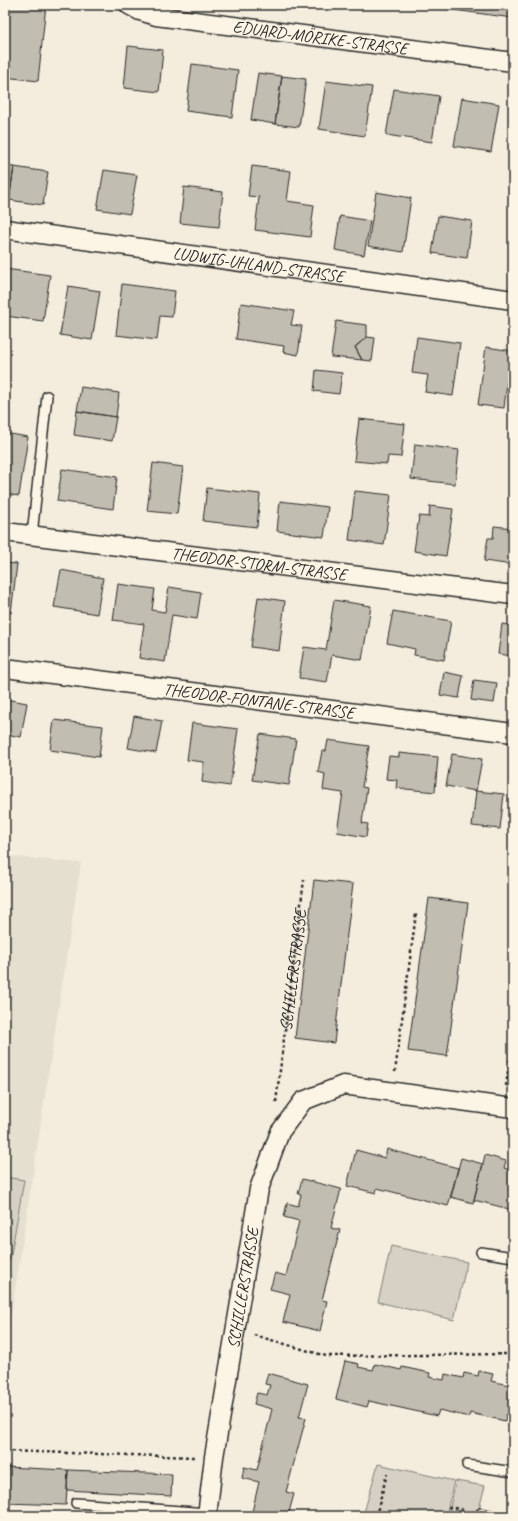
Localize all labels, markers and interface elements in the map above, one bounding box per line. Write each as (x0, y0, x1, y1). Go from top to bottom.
street label: EDUARD-MÖRIKE-STRASSE (232, 16, 412, 60)
street label: LUDWIG-UHLAND-STRASSE (172, 243, 348, 288)
street label: THEODOR-STORM-STRASSE (170, 543, 350, 586)
street label: THEODOR-FONTANE-STRASSE (162, 678, 358, 724)
street label: SCHILLERSTRASSE (275, 906, 311, 1032)
street label: SCHILLERSTRASSE (222, 1224, 264, 1350)

